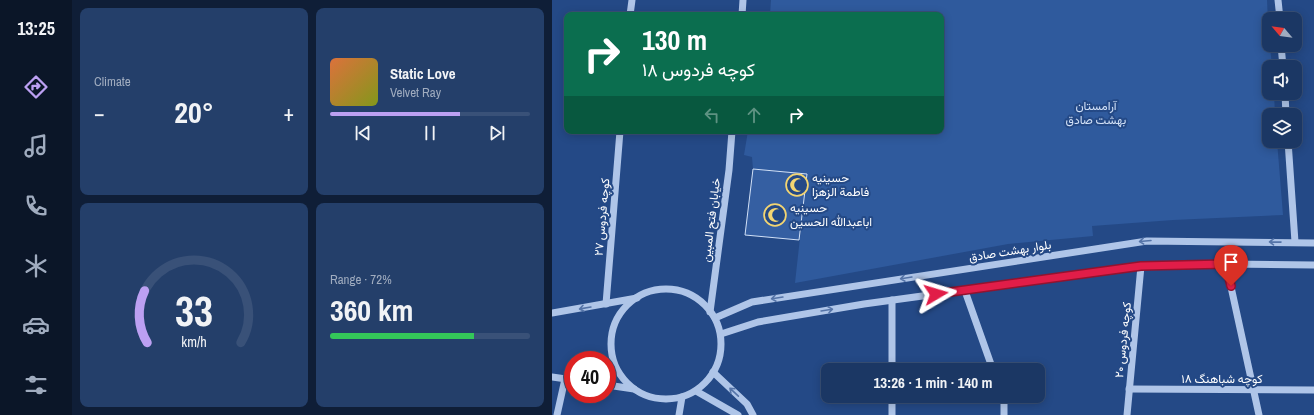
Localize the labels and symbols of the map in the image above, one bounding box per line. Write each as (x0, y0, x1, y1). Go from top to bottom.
north arrow (1262, 12, 1302, 52)
park label: آرامستان بهشت صادق (1066, 98, 1126, 128)
place label: حسینیه فاطمة الزهزا (812, 170, 869, 200)
mosque icon: حسینیه فاطمة الزهزا (784, 172, 810, 198)
street label: کوچه فردوس ۲۷ (591, 177, 613, 257)
street label: خیابان فتح المبین (698, 177, 725, 263)
place label: حسینیه اباعبدالله الحسین (790, 200, 872, 230)
mosque icon: حسینیه اباعبدالله الحسین (762, 202, 788, 228)
street label: بلوار بهشت صادق (968, 237, 1052, 265)
one-way arrow (1139, 238, 1152, 245)
one-way arrow (1269, 238, 1282, 246)
pin (1214, 245, 1248, 286)
position arrow (915, 273, 957, 315)
one-way arrow (900, 274, 913, 282)
one-way arrow (771, 294, 784, 302)
street label: کوچه فردوس ۲۰ (1111, 301, 1135, 379)
one-way arrow (579, 304, 592, 312)
one-way arrow (820, 306, 833, 314)
speed limit sign: 40 (564, 351, 616, 403)
street label: کوچه شباهنگ ۱۸ (1181, 371, 1263, 387)
one-way arrow (729, 387, 739, 397)

